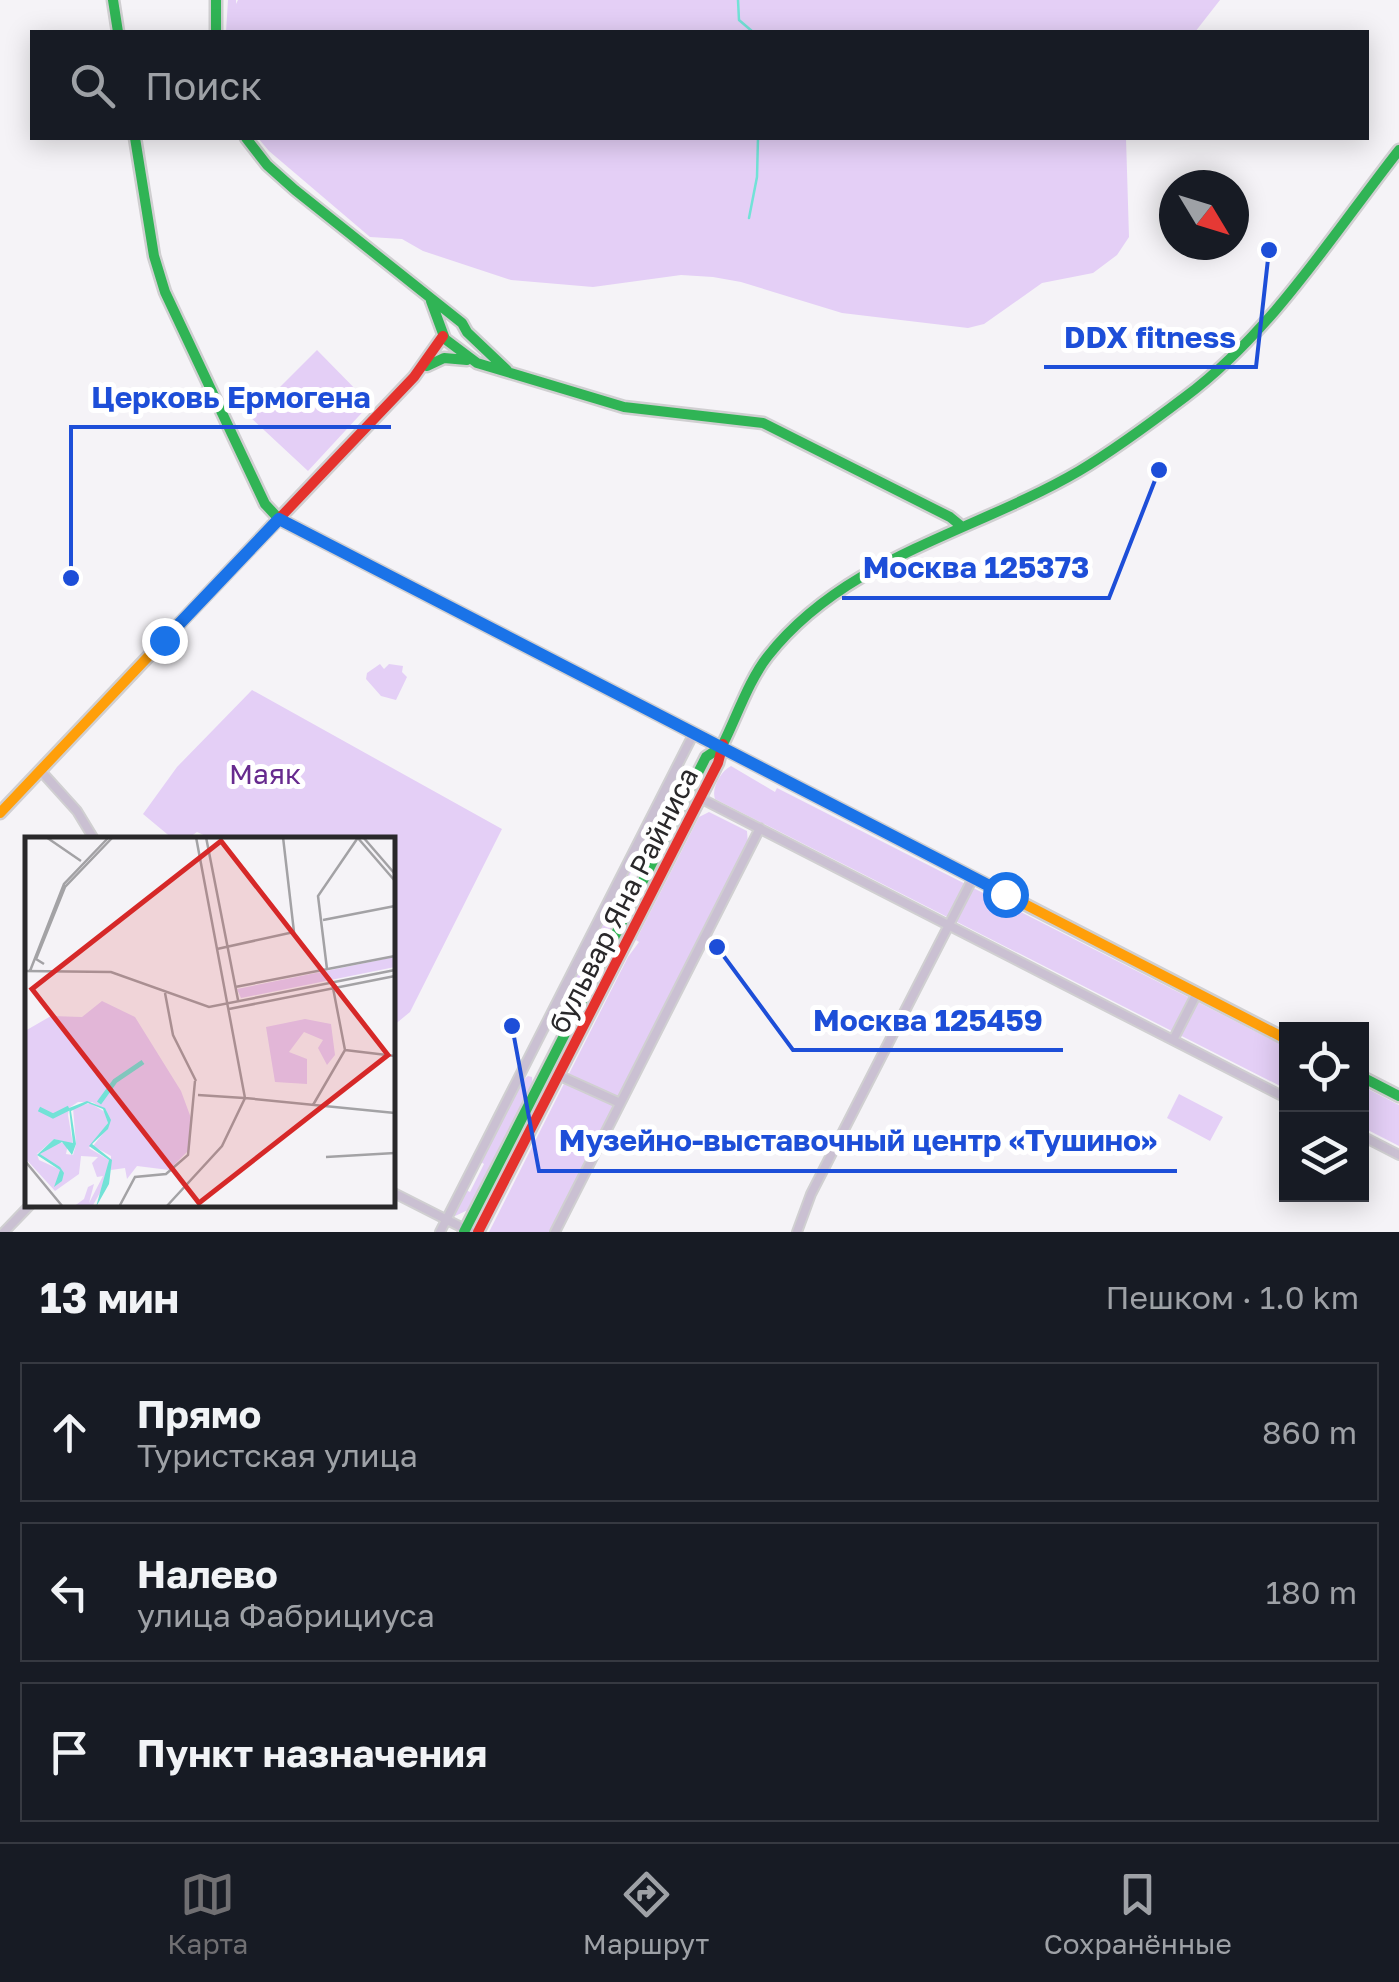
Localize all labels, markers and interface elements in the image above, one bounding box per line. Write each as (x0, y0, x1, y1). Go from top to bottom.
search box (30, 30, 1369, 140)
icon: search (65, 58, 120, 113)
text: Поиск (145, 63, 262, 108)
north arrow (1159, 170, 1249, 260)
callout: DDX fitness (1044, 307, 1256, 367)
text: DDX fitness (1064, 319, 1236, 355)
callout: Церковь Ермогена (71, 367, 391, 427)
text: Церковь Ермогена (91, 379, 371, 415)
callout: Москва 125373 (842, 538, 1109, 598)
text: Москва 125373 (863, 549, 1089, 585)
route end (142, 618, 188, 664)
park label: Маяк (229, 757, 301, 790)
street label: бульвар Яна Райниса (542, 762, 704, 1038)
inset map (25, 837, 395, 1207)
route start (983, 872, 1029, 918)
callout: Москва 125459 (793, 990, 1063, 1050)
text: Москва 125459 (813, 1002, 1043, 1038)
map controls (1279, 1022, 1369, 1202)
button: locate (1279, 1022, 1369, 1112)
callout: Музейно-выставочный центр «Тушино» (539, 1111, 1177, 1171)
button: layers (1279, 1112, 1369, 1202)
text: Музейно-выставочный центр «Тушино» (559, 1122, 1157, 1158)
text: 13 мин (40, 1272, 179, 1322)
text: Пешком · 1.0 km (1106, 1278, 1359, 1316)
text: Прямо (137, 1391, 261, 1436)
icon: ahead (42, 1405, 97, 1460)
text: 860 m (1262, 1413, 1357, 1451)
text: Туристская улица (137, 1436, 418, 1474)
text: Налево (137, 1551, 278, 1596)
icon: left (42, 1565, 97, 1620)
text: 180 m (1266, 1573, 1357, 1611)
text: улица Фабрициуса (137, 1596, 435, 1634)
icon: arrive (42, 1725, 97, 1780)
text: Пункт назначения (137, 1730, 487, 1775)
tab: Карта (167, 1867, 248, 1960)
tab: Маршрут (583, 1867, 709, 1960)
tab: Сохранённые (1044, 1867, 1232, 1960)

